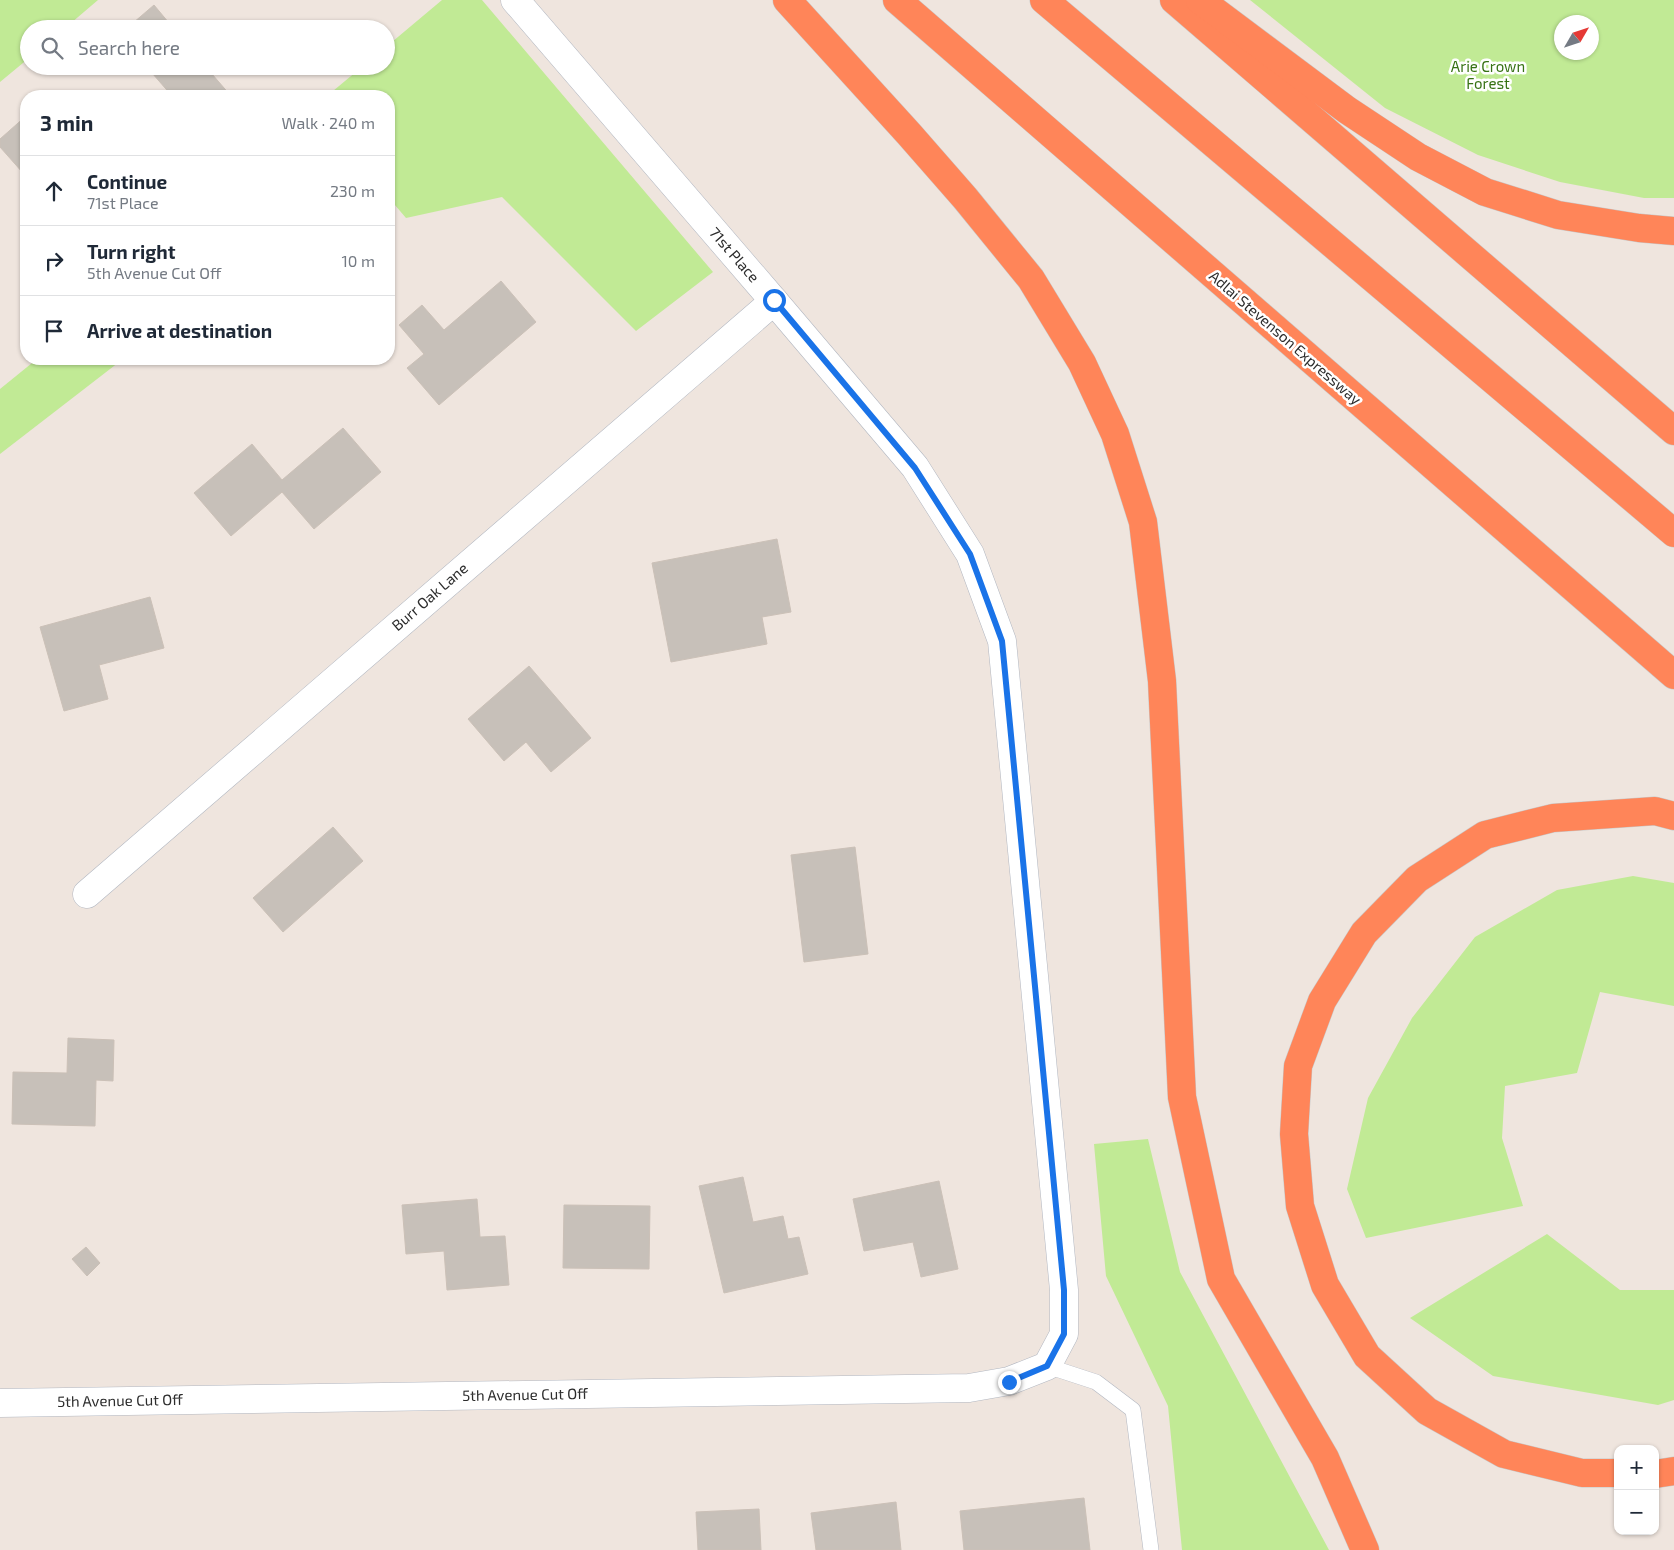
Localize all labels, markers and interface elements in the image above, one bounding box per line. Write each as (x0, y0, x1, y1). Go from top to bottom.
north arrow (1554, 15, 1599, 60)
search box (20, 20, 395, 75)
icon: search (38, 34, 66, 62)
text: Search here (78, 36, 180, 59)
park label: Arie Crown Forest (1451, 57, 1525, 92)
text: 3 min (40, 110, 93, 135)
text: Walk · 240 m (282, 113, 375, 132)
text: Continue (87, 170, 167, 193)
icon: ahead (40, 177, 68, 205)
text: 230 m (330, 181, 375, 200)
text: 71st Place (87, 193, 159, 212)
street label: 71st Place (706, 223, 764, 286)
text: Turn right (87, 240, 175, 263)
icon: right (40, 247, 68, 275)
text: 10 m (341, 251, 375, 270)
text: 5th Avenue Cut Off (87, 263, 221, 282)
street label: Adlai Stevenson Expressway (1206, 266, 1365, 408)
route start (763, 289, 786, 312)
icon: arrive (40, 317, 68, 345)
text: Arrive at destination (87, 319, 272, 342)
street label: Burr Oak Lane (388, 558, 471, 634)
route end (998, 1371, 1021, 1394)
street label: 5th Avenue Cut Off (462, 1384, 588, 1404)
street label: 5th Avenue Cut Off (57, 1390, 183, 1410)
map controls (1614, 1445, 1659, 1535)
button: + (1614, 1445, 1659, 1490)
button: − (1614, 1490, 1659, 1535)

